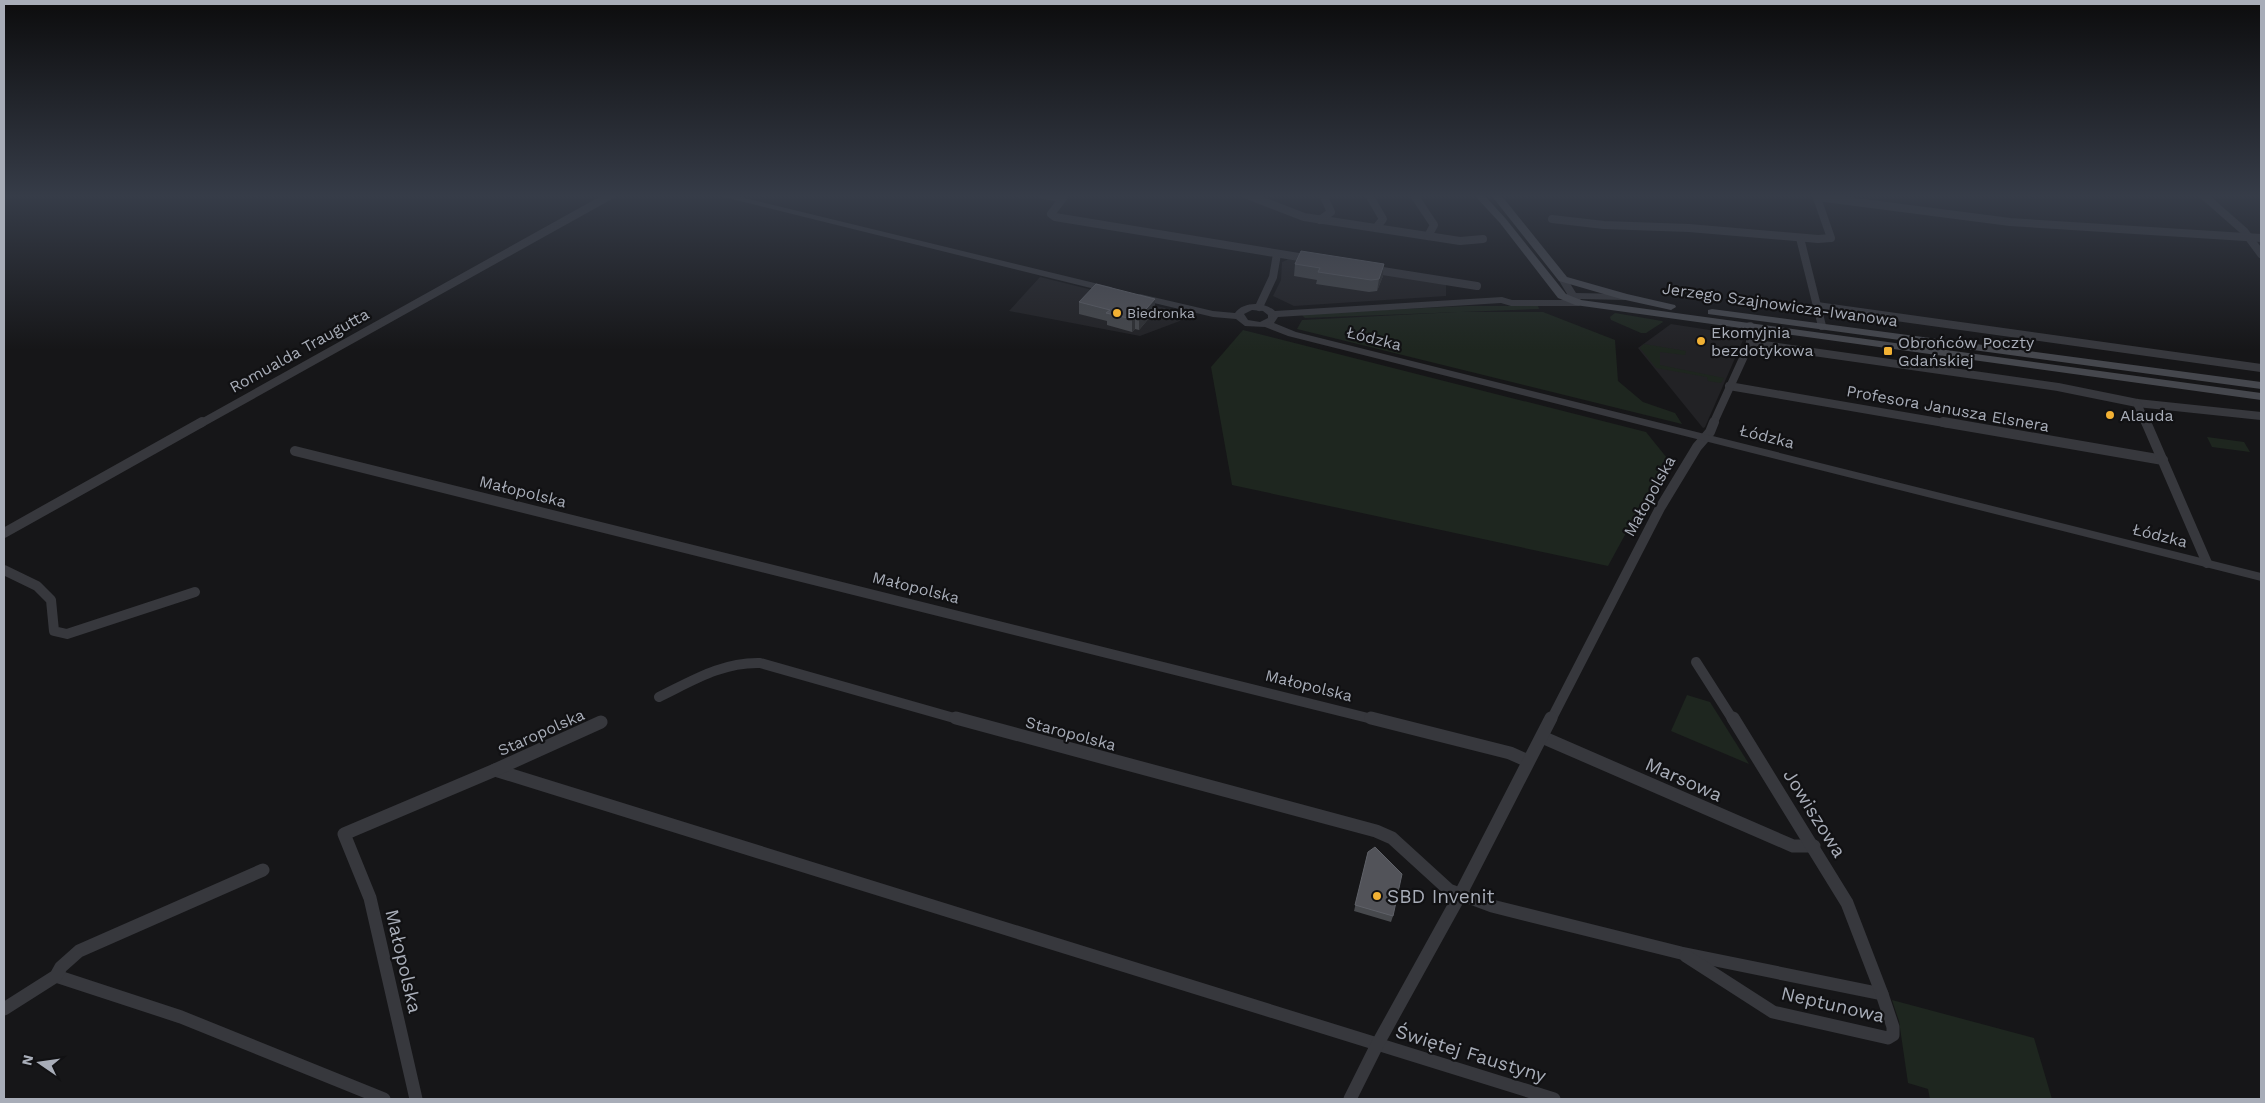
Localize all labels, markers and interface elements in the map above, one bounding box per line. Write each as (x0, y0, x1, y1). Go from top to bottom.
street label: Jerzego Szajnowicza-Iwanowa (1661, 279, 1899, 330)
street label: Romualda Traugutta (226, 304, 372, 397)
place label: Biedronka (1127, 305, 1195, 321)
marker: Biedronka (1111, 307, 1123, 319)
street label: Łódzka (1344, 322, 1403, 354)
place label: Ekomyjnia bezdotykowa (1711, 323, 1814, 360)
place label: Obrońców Poczty Gdańskiej (1898, 333, 2035, 370)
marker: Ekomyjnia bezdotykowa (1695, 335, 1707, 347)
marker: Obrońców Poczty Gdańskiej (1882, 345, 1894, 357)
street label: Profesora Janusza Elsnera (1845, 381, 2051, 436)
place label: Alauda (2120, 406, 2173, 425)
marker: Alauda (2104, 409, 2116, 421)
street label: Łódzka (1737, 420, 1796, 452)
street label: Małopolska (1620, 453, 1679, 540)
street label: Małopolska (477, 471, 568, 511)
street label: Łódzka (2130, 519, 2189, 551)
street label: Małopolska (870, 567, 961, 607)
street label: Małopolska (1263, 665, 1354, 705)
street label: Staropolska (495, 705, 587, 760)
street label: Staropolska (1024, 712, 1118, 755)
street label: Marsowa (1642, 752, 1726, 807)
street label: Jowiszowa (1778, 765, 1851, 862)
place label: SBD Invenit (1387, 885, 1494, 908)
marker: SBD Invenit (1371, 890, 1383, 902)
street label: Małopolska (380, 907, 427, 1015)
street label: Neptunowa (1779, 981, 1887, 1028)
street label: Świętej Faustyny (1393, 1020, 1549, 1087)
north arrow (15, 1038, 65, 1088)
text: N (18, 1053, 36, 1067)

